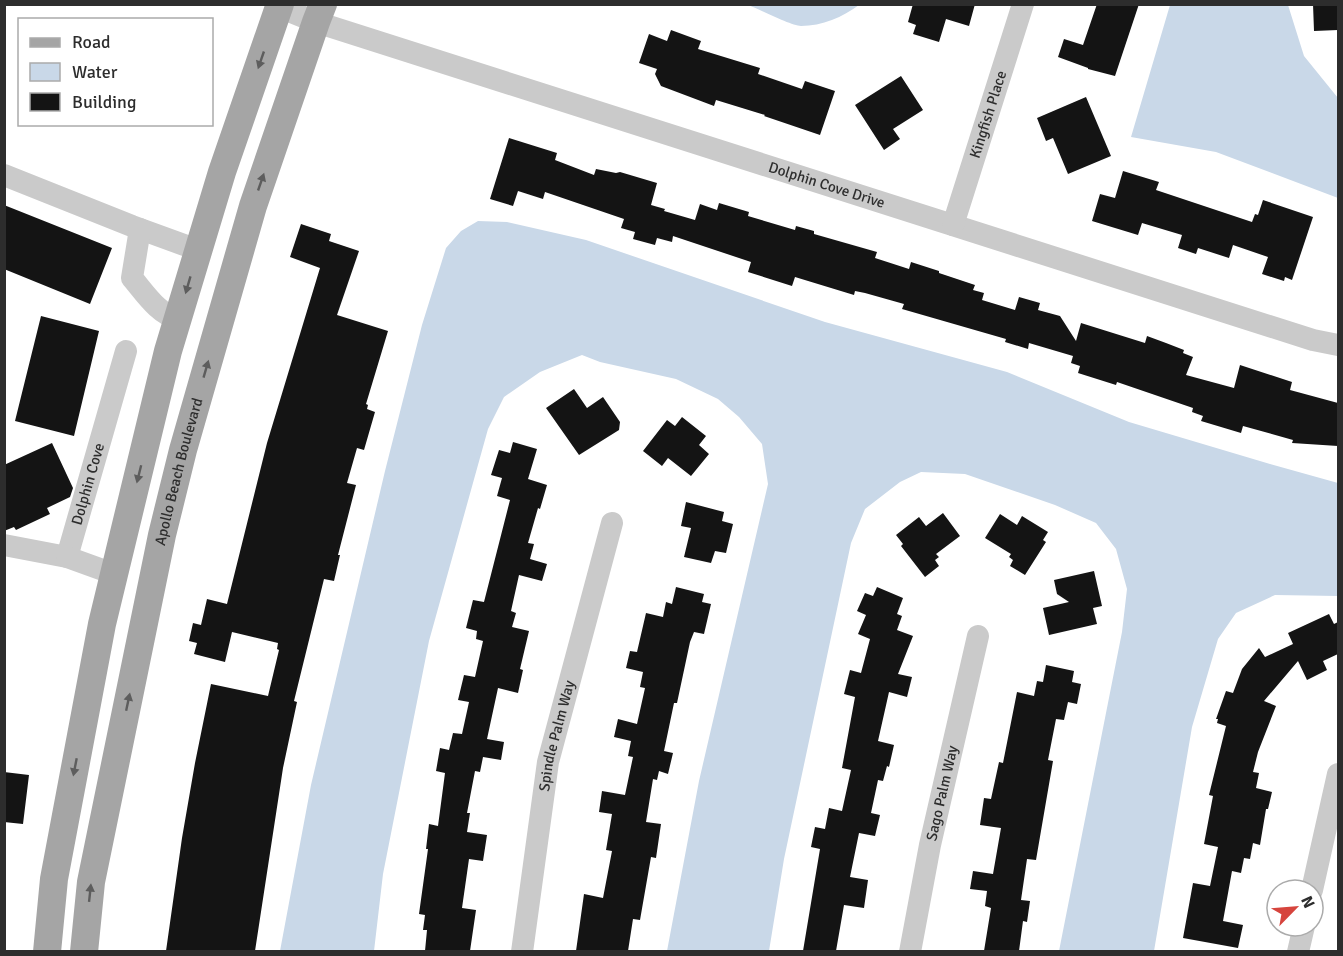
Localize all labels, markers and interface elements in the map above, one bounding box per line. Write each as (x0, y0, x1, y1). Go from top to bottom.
legend (18, 18, 213, 126)
text: Road (72, 31, 111, 53)
one-way arrow (255, 51, 265, 69)
text: Water (72, 61, 118, 83)
street label: Kingfish Place (966, 68, 1010, 160)
text: Building (72, 91, 136, 113)
street label: Dolphin Cove Drive (766, 158, 887, 212)
one-way arrow (257, 173, 267, 191)
one-way arrow (183, 276, 192, 294)
one-way arrow (202, 360, 212, 379)
street label: Apollo Beach Boulevard (151, 396, 206, 547)
street label: Dolphin Cove (68, 441, 108, 527)
one-way arrow (133, 465, 143, 483)
street label: Spindle Palm Way (535, 678, 578, 793)
one-way arrow (124, 692, 133, 711)
street label: Sago Palm Way (922, 744, 962, 843)
one-way arrow (70, 758, 79, 777)
north arrow (1265, 878, 1325, 938)
one-way arrow (85, 884, 95, 903)
text: N (1296, 893, 1319, 911)

